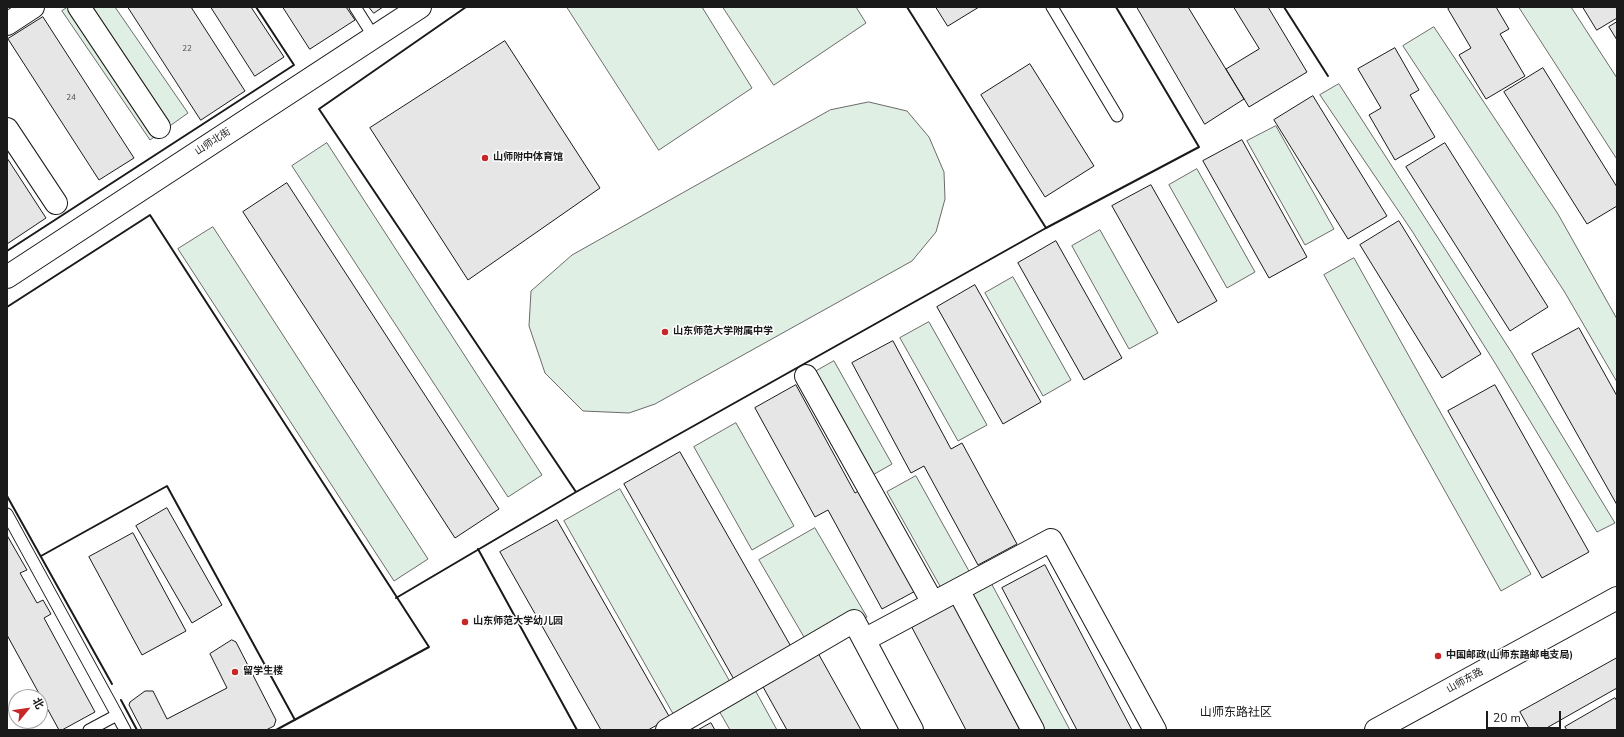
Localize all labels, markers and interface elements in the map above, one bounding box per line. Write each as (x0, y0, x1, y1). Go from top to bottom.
house number: 22 (182, 44, 192, 54)
house number: 24 (66, 93, 76, 103)
street label: 山师北街 (193, 126, 233, 158)
place label: 山师附中体育馆 (493, 152, 563, 164)
marker: 山师附中体育馆 (480, 153, 490, 163)
place label: 山东师范大学附属中学 (673, 326, 773, 338)
marker: 山东师范大学附属中学 (660, 327, 670, 337)
place label: 山东师范大学幼儿园 (473, 616, 563, 628)
marker: 山东师范大学幼儿园 (460, 617, 470, 627)
place label: 中国邮政(山师东路邮电支局) (1446, 650, 1573, 662)
marker: 中国邮政(山师东路邮电支局) (1433, 651, 1443, 661)
place label: 留学生楼 (243, 666, 283, 678)
street label: 山师东路 (1445, 666, 1485, 696)
marker: 留学生楼 (230, 667, 240, 677)
north arrow (8, 689, 48, 729)
text: 北 (29, 695, 47, 712)
scale bar (1488, 703, 1563, 729)
district label: 山师东路社区 (1200, 706, 1272, 720)
text: 20 m (1493, 710, 1521, 726)

